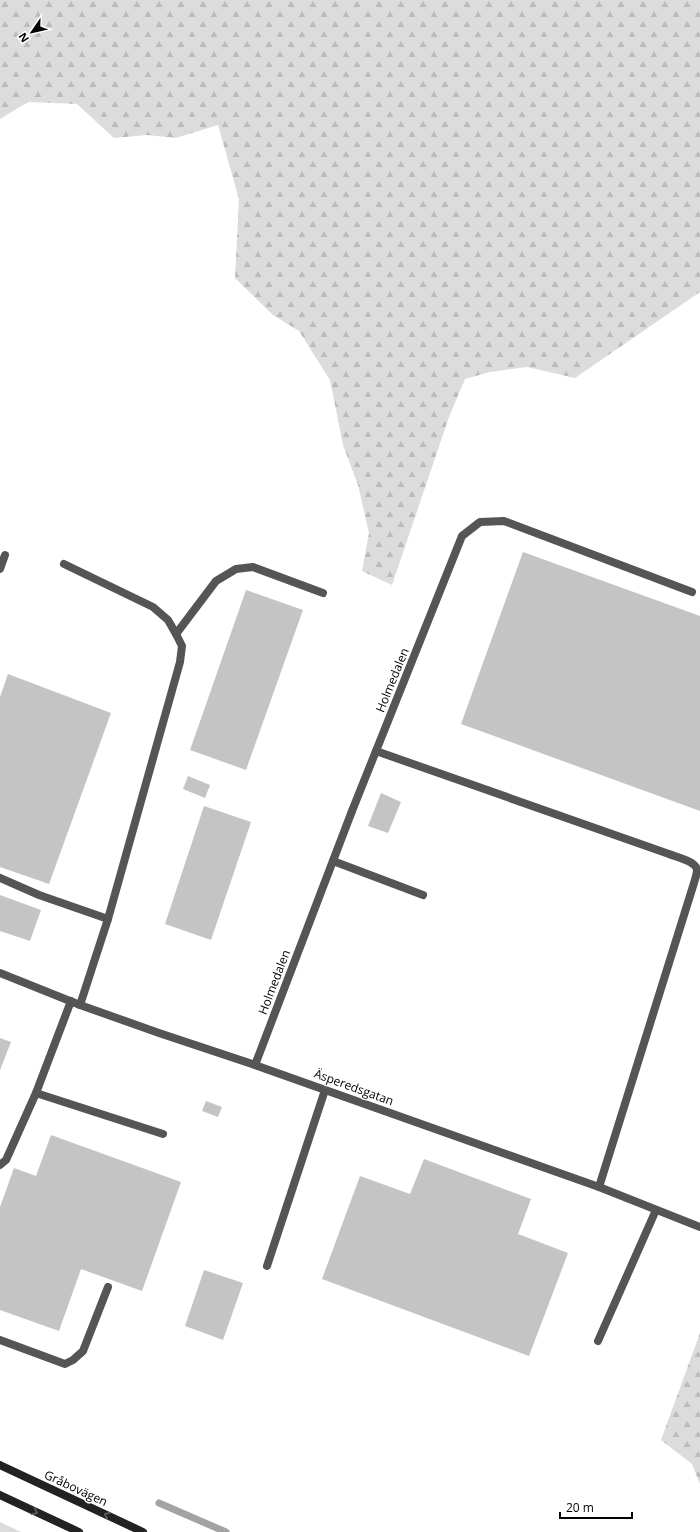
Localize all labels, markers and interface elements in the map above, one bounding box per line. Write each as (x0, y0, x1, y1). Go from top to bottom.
north arrow (12, 12, 52, 52)
text: N (15, 30, 32, 46)
street label: Holmedalen (371, 645, 413, 715)
street label: Holmedalen (254, 947, 294, 1017)
street label: Äsperedsgatan (312, 1065, 396, 1109)
street label: Gråbovägen (42, 1466, 110, 1510)
scale bar (560, 1494, 632, 1520)
text: 20 m (566, 1499, 594, 1516)
one-way arrow (31, 1507, 39, 1515)
one-way arrow (104, 1512, 112, 1520)

